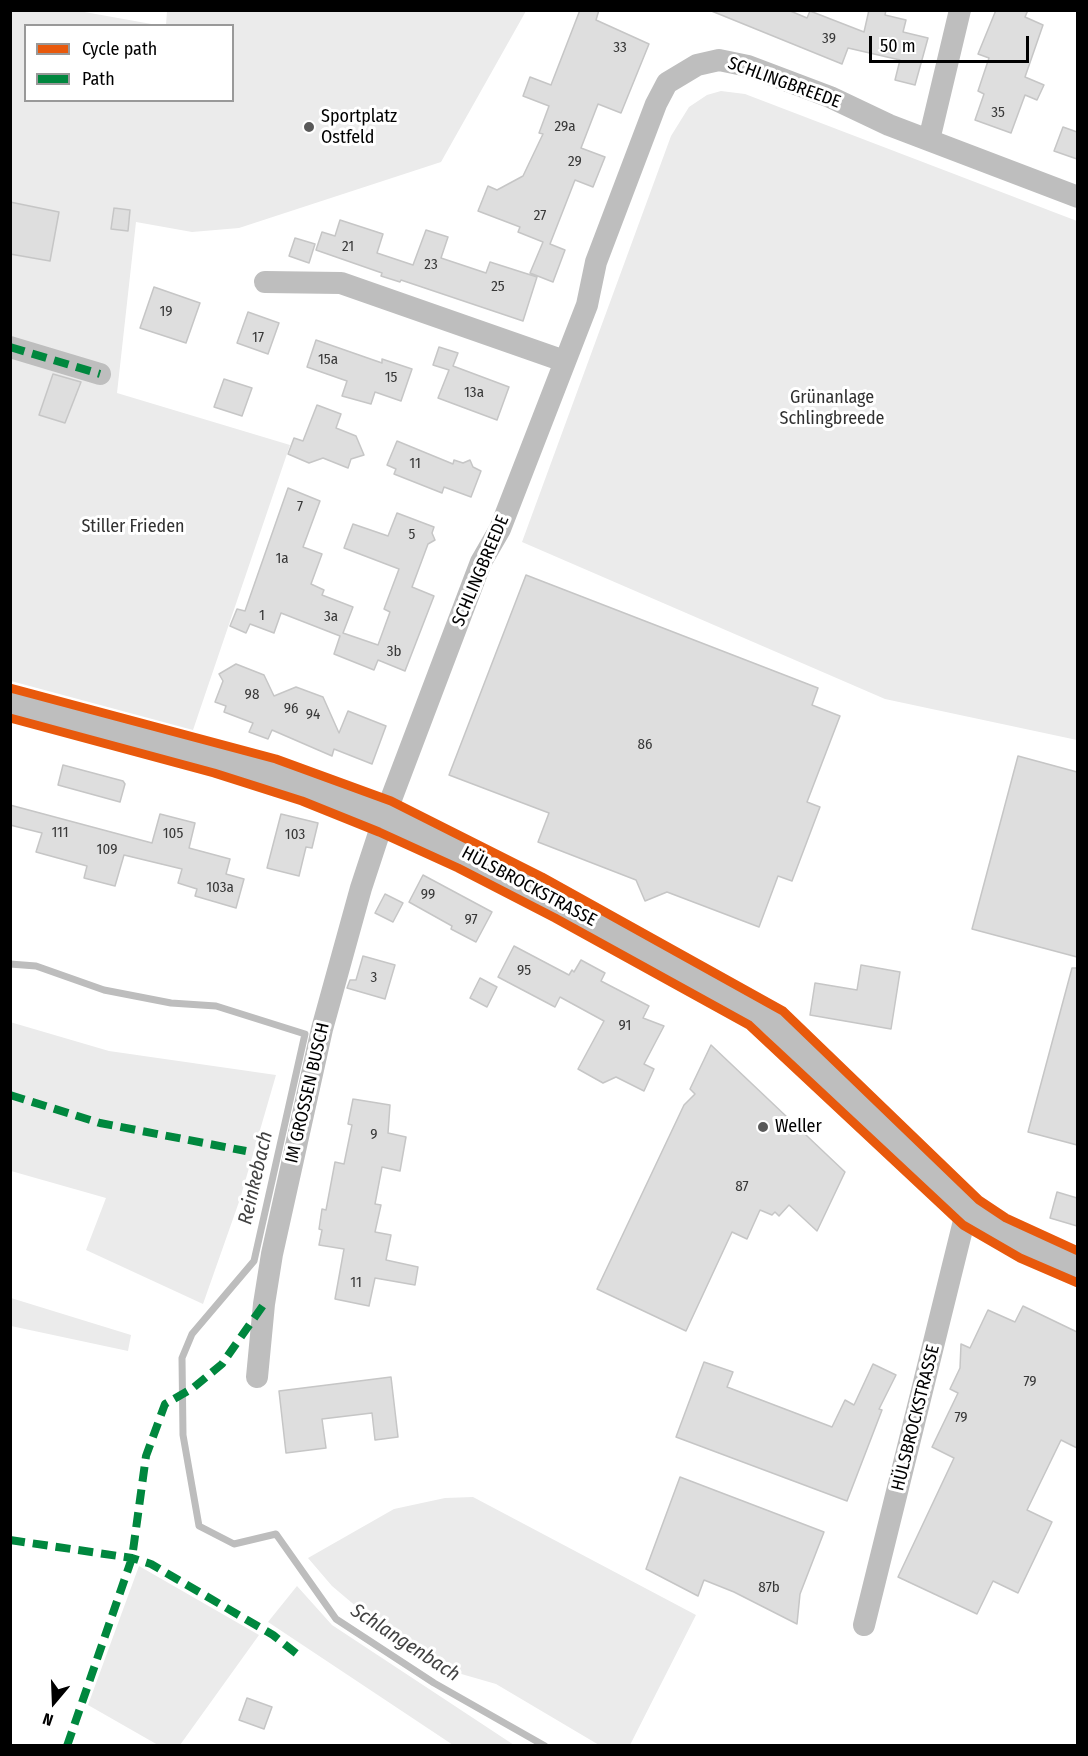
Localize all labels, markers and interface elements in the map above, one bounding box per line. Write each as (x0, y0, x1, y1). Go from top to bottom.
legend (24, 24, 234, 102)
scale bar (872, 24, 1032, 62)
house number: 39 (822, 30, 836, 48)
text: 50 m (880, 35, 916, 57)
text: Cycle path (82, 38, 157, 60)
house number: 33 (613, 39, 627, 57)
street label: SCHLINGBREEDE (725, 53, 843, 113)
text: Path (82, 68, 115, 90)
house number: 35 (991, 104, 1005, 122)
place label: Sportplatz Ostfeld (321, 106, 397, 148)
house number: 29a (555, 118, 575, 136)
marker: Sportplatz Ostfeld (302, 120, 316, 134)
house number: 29 (568, 153, 582, 171)
house number: 27 (534, 207, 546, 225)
house number: 21 (342, 238, 354, 256)
house number: 23 (424, 256, 438, 274)
house number: 25 (491, 278, 505, 296)
house number: 19 (159, 303, 173, 321)
house number: 17 (252, 329, 264, 347)
house number: 15a (318, 351, 338, 369)
house number: 15 (385, 369, 397, 387)
house number: 13a (464, 384, 484, 402)
park label: Grünanlage Schlingbreede (779, 387, 885, 430)
house number: 11 (409, 455, 421, 473)
house number: 7 (297, 498, 303, 516)
street label: SCHLINGBREEDE (448, 512, 514, 630)
park label: Stiller Frieden (81, 516, 185, 538)
house number: 5 (409, 526, 415, 544)
house number: 1a (275, 550, 289, 568)
house number: 1 (259, 607, 265, 625)
house number: 3a (324, 608, 338, 626)
house number: 3b (387, 643, 401, 661)
house number: 98 (245, 686, 259, 704)
house number: 96 (284, 700, 298, 718)
house number: 94 (306, 706, 320, 724)
house number: 86 (638, 736, 652, 754)
house number: 111 (51, 824, 69, 842)
house number: 105 (163, 825, 183, 843)
house number: 103 (285, 826, 305, 844)
house number: 109 (97, 841, 117, 859)
street label: HÜLSBROCKSTRASSE (458, 842, 600, 932)
house number: 103a (206, 879, 234, 897)
house number: 99 (421, 886, 435, 904)
house number: 97 (464, 911, 478, 929)
house number: 95 (517, 962, 531, 980)
house number: 3 (371, 969, 377, 987)
house number: 91 (619, 1017, 631, 1035)
street label: IM GROSSEN BUSCH (281, 1021, 335, 1165)
place label: Weller (775, 1116, 822, 1138)
marker: Weller (756, 1120, 770, 1134)
house number: 9 (370, 1126, 378, 1144)
water label: Reinkebach (234, 1129, 278, 1227)
house number: 87 (735, 1178, 749, 1196)
house number: 11 (350, 1274, 362, 1292)
street label: HÜLSBROCKSTRASSE (887, 1343, 945, 1493)
house number: 79 (1023, 1373, 1037, 1391)
house number: 79 (954, 1409, 968, 1427)
house number: 87b (758, 1579, 780, 1597)
water label: Schlangenbach (346, 1599, 464, 1687)
north arrow (24, 1672, 84, 1732)
text: N (40, 1709, 56, 1730)

